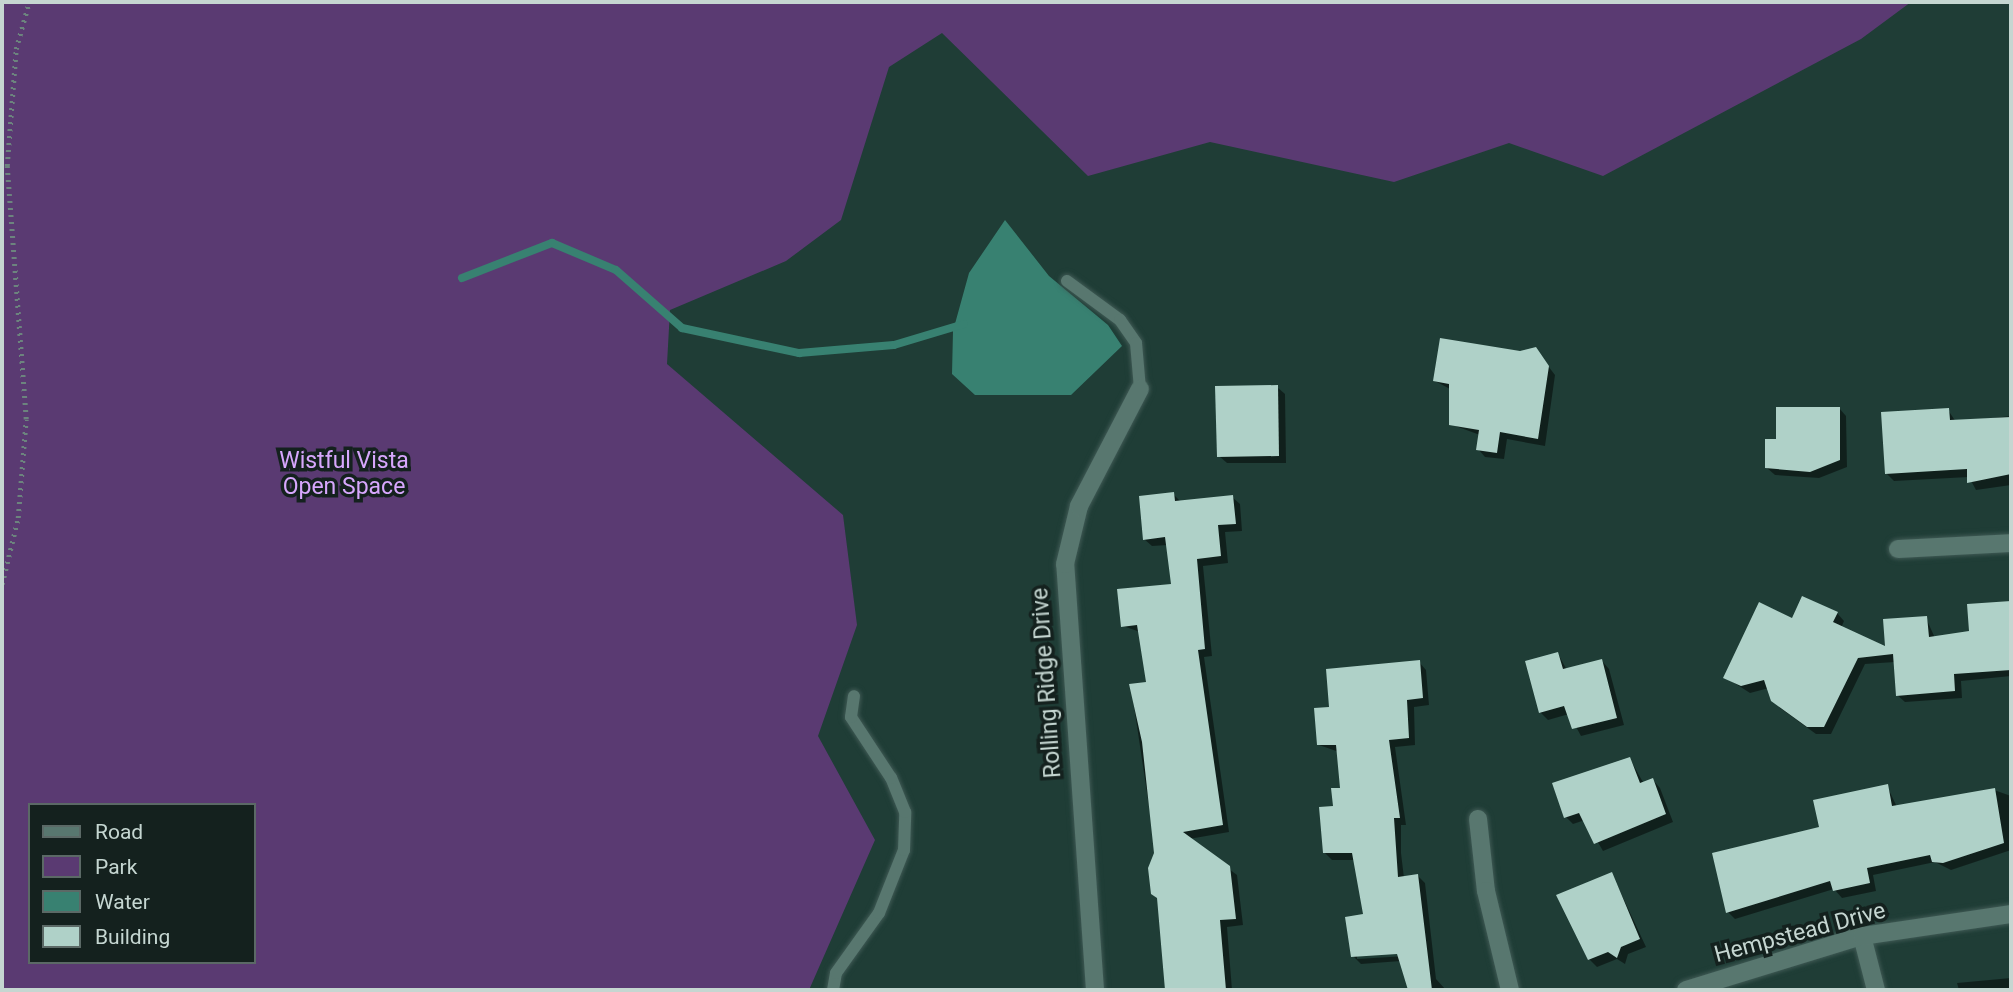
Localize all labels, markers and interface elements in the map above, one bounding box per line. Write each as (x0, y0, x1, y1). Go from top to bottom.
park label: Wistful Vista Open Space (279, 447, 409, 501)
street label: Rolling Ridge Drive (1027, 587, 1067, 779)
legend (28, 803, 256, 964)
text: Road (95, 820, 143, 844)
text: Park (95, 855, 137, 879)
text: Water (95, 890, 150, 914)
street label: Hempstead Drive (1711, 897, 1889, 969)
text: Building (95, 925, 170, 949)

